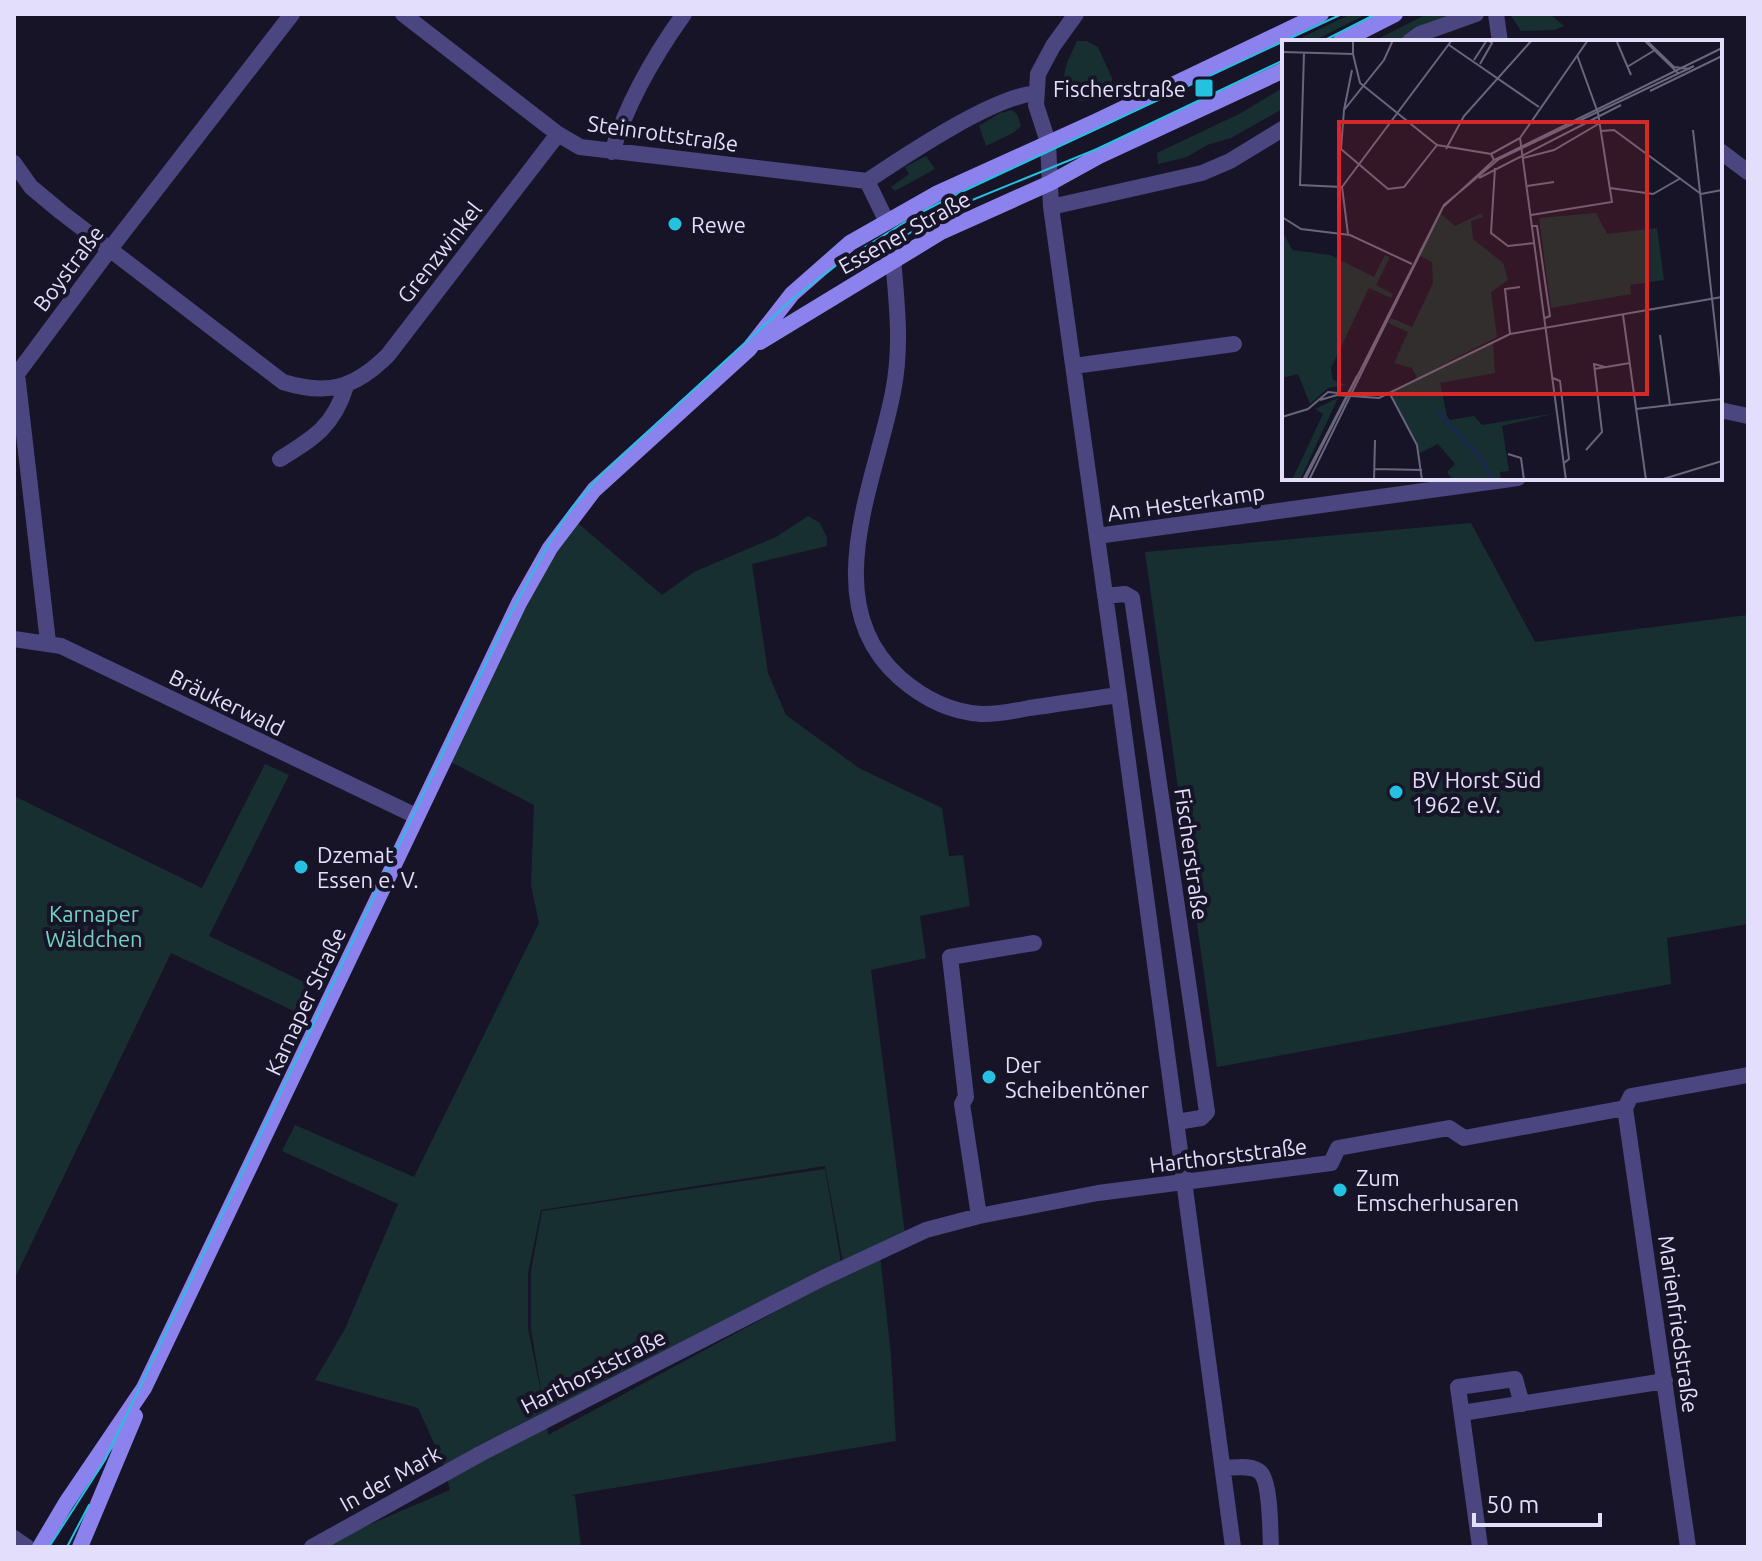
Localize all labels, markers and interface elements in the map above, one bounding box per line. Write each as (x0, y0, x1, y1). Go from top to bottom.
inset map (1282, 40, 1722, 480)
place label: Fischerstraße (1053, 76, 1186, 101)
marker: Fischerstraße (1193, 77, 1215, 99)
street label: Steinrottstraße (586, 110, 740, 156)
street label: Essener Straße (834, 185, 974, 279)
street label: Grenzwinkel (392, 196, 486, 308)
place label: Rewe (691, 212, 746, 237)
marker: Rewe (666, 215, 684, 233)
street label: Boystraße (28, 220, 108, 316)
street label: Am Hesterkamp (1106, 479, 1266, 525)
street label: Bräukerwald (165, 663, 289, 741)
place label: BV Horst Süd 1962 e.V. (1412, 767, 1541, 817)
marker: BV Horst Süd 1962 e.V. (1387, 783, 1405, 801)
street label: Fischerstraße (1170, 786, 1214, 922)
place label: Dzemat Essen e. V. (317, 842, 419, 892)
marker: Dzemat Essen e. V. (292, 858, 310, 876)
park label: Karnaper Wäldchen (45, 901, 143, 951)
street label: Karnaper Straße (260, 923, 350, 1079)
place label: Der Scheibentöner (1005, 1052, 1150, 1102)
marker: Der Scheibentöner (980, 1068, 998, 1086)
street label: Harthorststraße (1148, 1133, 1308, 1177)
place label: Zum Emscherhusaren (1356, 1165, 1519, 1215)
marker: Zum Emscherhusaren (1331, 1181, 1349, 1199)
street label: Marienfriedstraße (1654, 1234, 1704, 1414)
street label: Harthorststraße (517, 1324, 669, 1418)
street label: In der Mark (335, 1440, 445, 1516)
scale bar (1474, 1477, 1600, 1527)
text: 50 m (1486, 1491, 1539, 1518)

